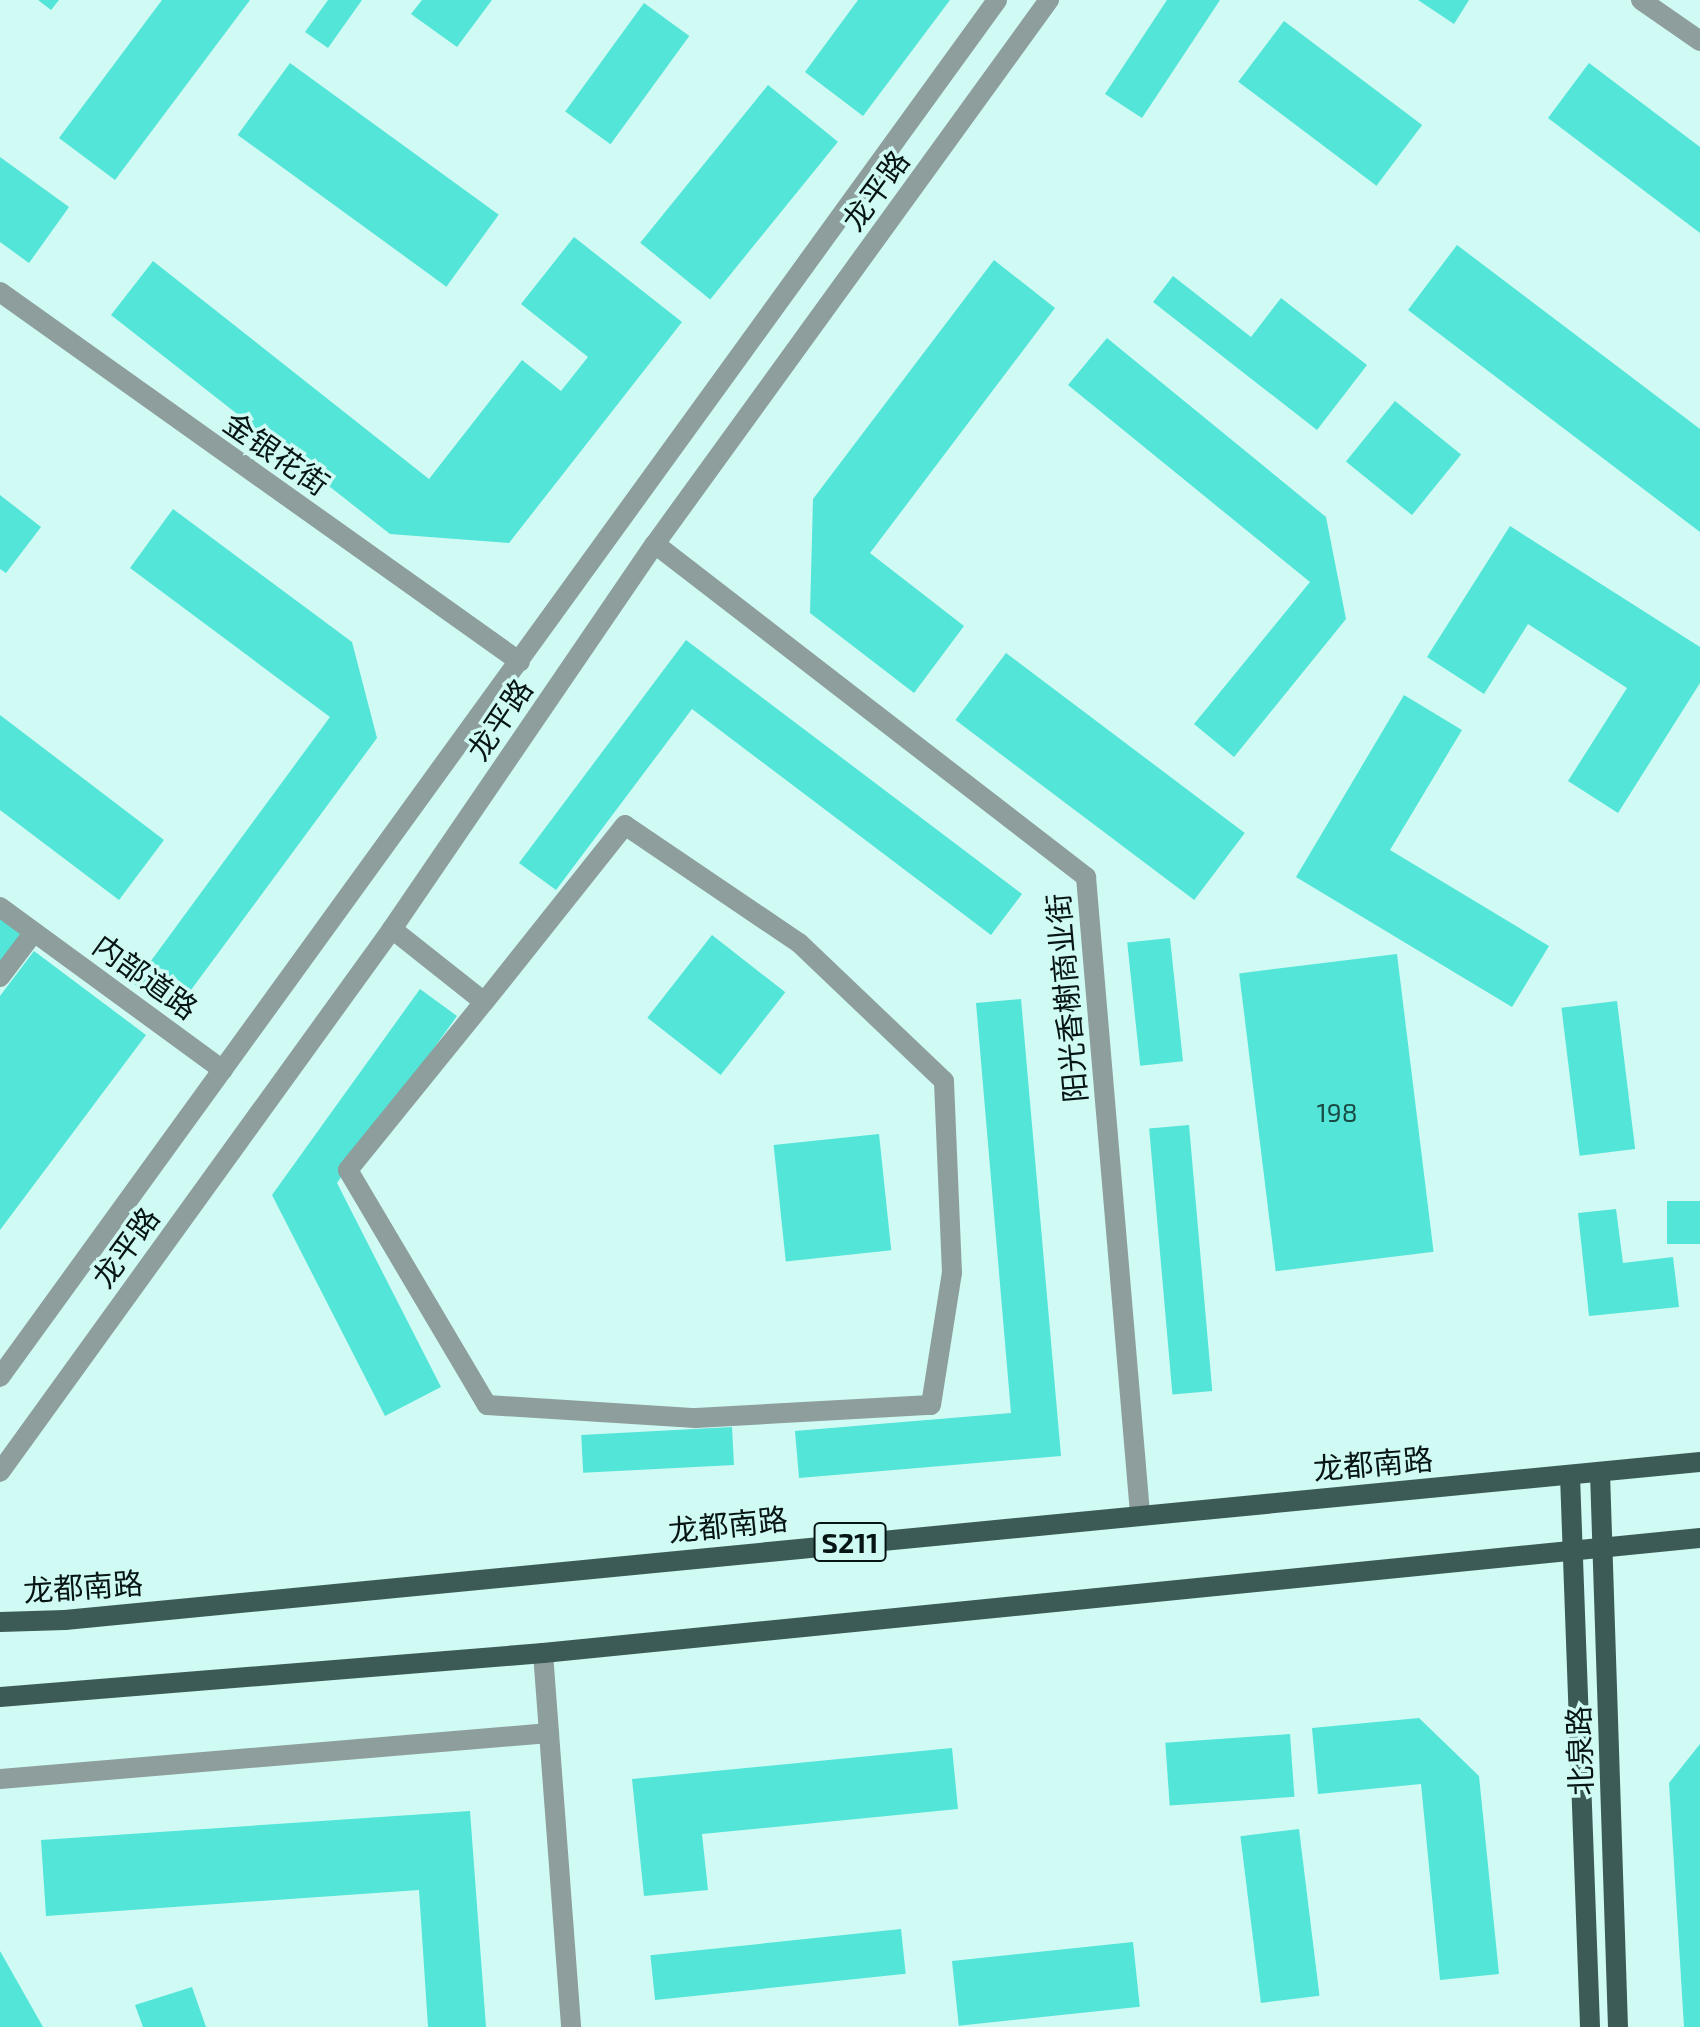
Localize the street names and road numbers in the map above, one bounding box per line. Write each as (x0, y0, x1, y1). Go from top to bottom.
street label: 龙平路 (834, 143, 916, 237)
street label: 金银花街 (218, 404, 336, 502)
street label: 龙平路 (459, 672, 539, 766)
street label: 阳光香榭商业街 (1039, 892, 1093, 1104)
street label: 内部道路 (87, 926, 205, 1026)
street label: 龙平路 (84, 1200, 166, 1294)
street label: 龙都南路 (1312, 1440, 1434, 1486)
street label: 龙都南路 (666, 1500, 790, 1548)
road number: S211 (812, 1518, 888, 1566)
street label: 龙都南路 (22, 1564, 144, 1608)
street label: 北泉路 (1559, 1705, 1599, 1797)

